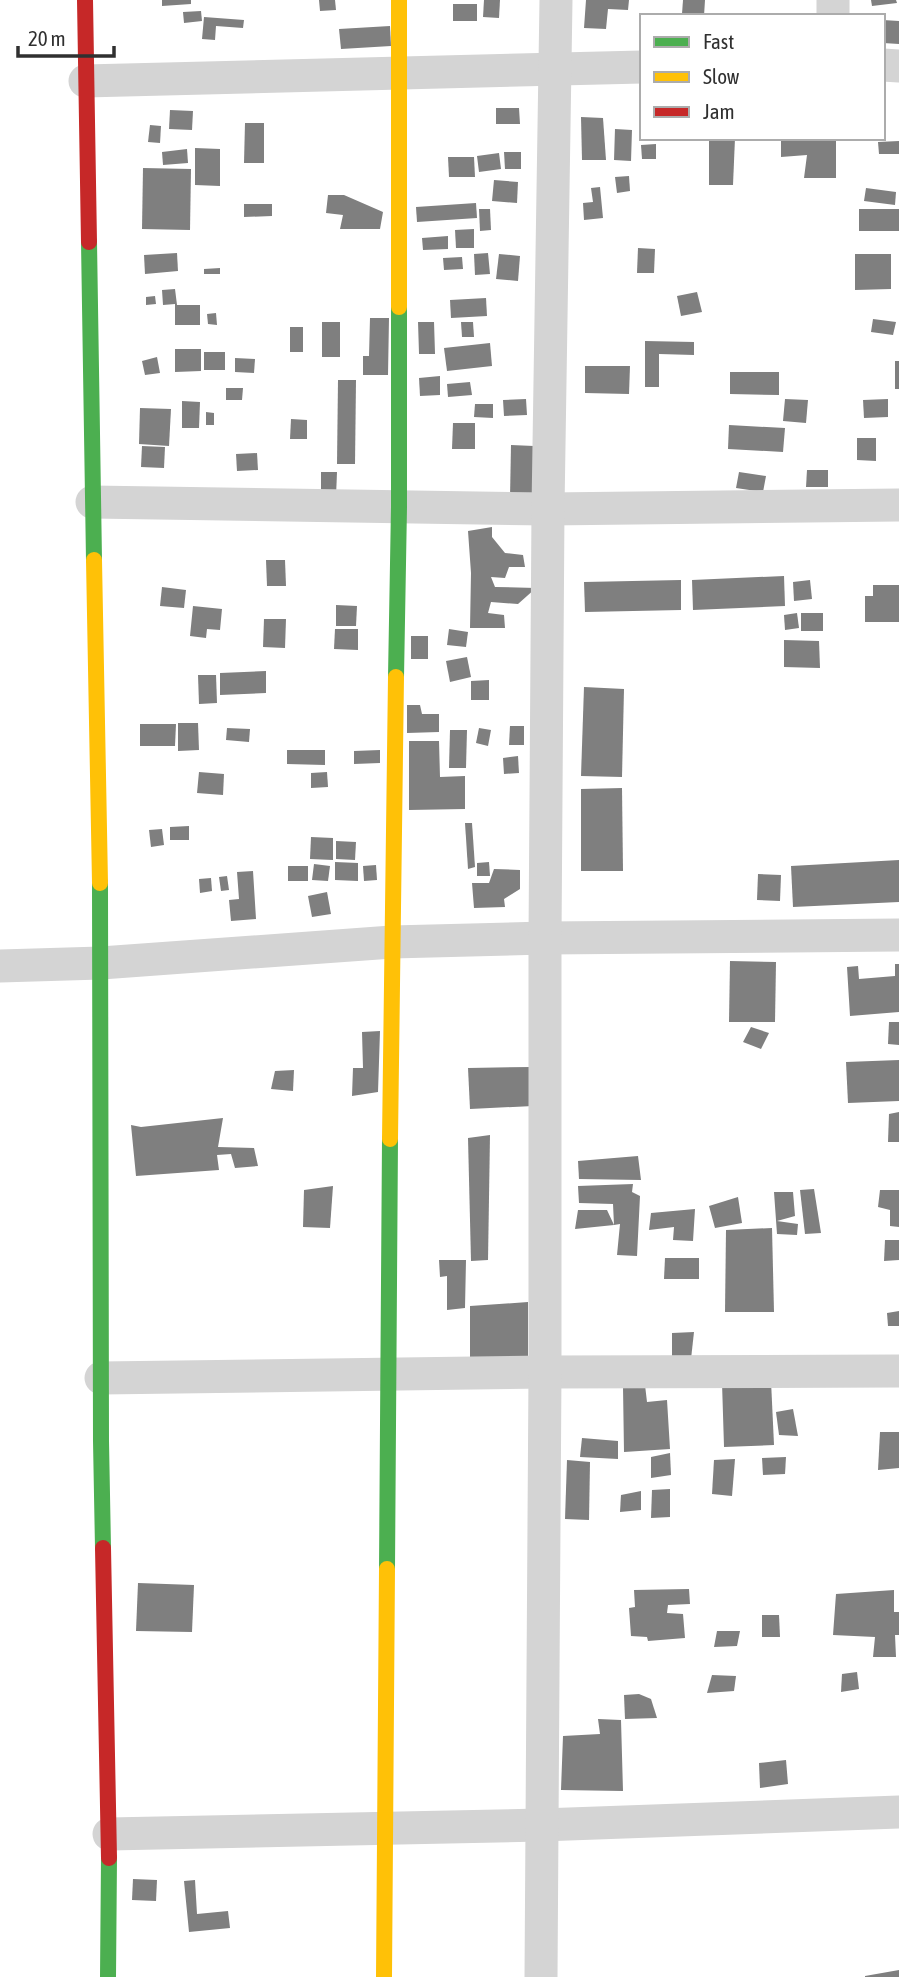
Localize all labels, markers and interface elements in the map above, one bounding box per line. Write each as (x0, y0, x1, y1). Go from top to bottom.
scale bar (18, 14, 114, 58)
legend (640, 14, 885, 140)
text: 20 m (28, 26, 66, 50)
text: Fast (703, 29, 734, 53)
text: Slow (703, 64, 740, 88)
text: Jam (703, 99, 735, 123)

